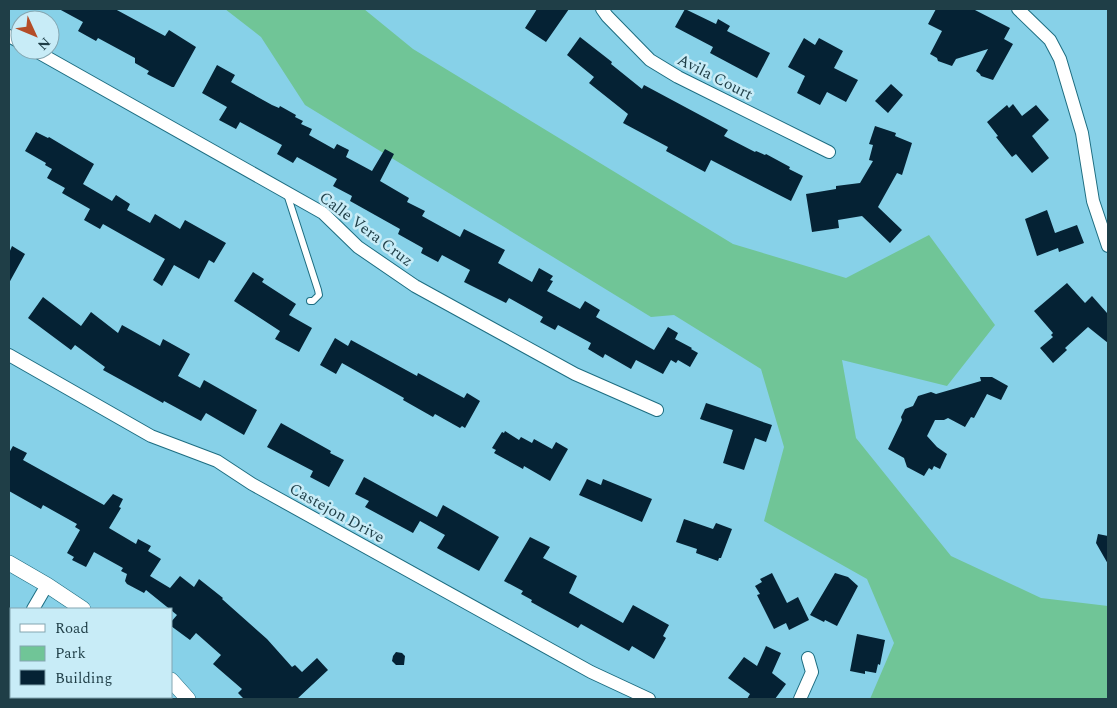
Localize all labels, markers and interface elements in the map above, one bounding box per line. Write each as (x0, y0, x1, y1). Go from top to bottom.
north arrow (10, 10, 60, 60)
text: N (32, 32, 56, 55)
street label: Avila Court (673, 48, 757, 106)
street label: Calle Vera Cruz (314, 186, 418, 272)
street label: Castejon Drive (285, 477, 389, 549)
legend (10, 608, 172, 698)
text: Road (55, 617, 89, 640)
text: Park (55, 642, 86, 665)
text: Building (55, 667, 112, 690)

